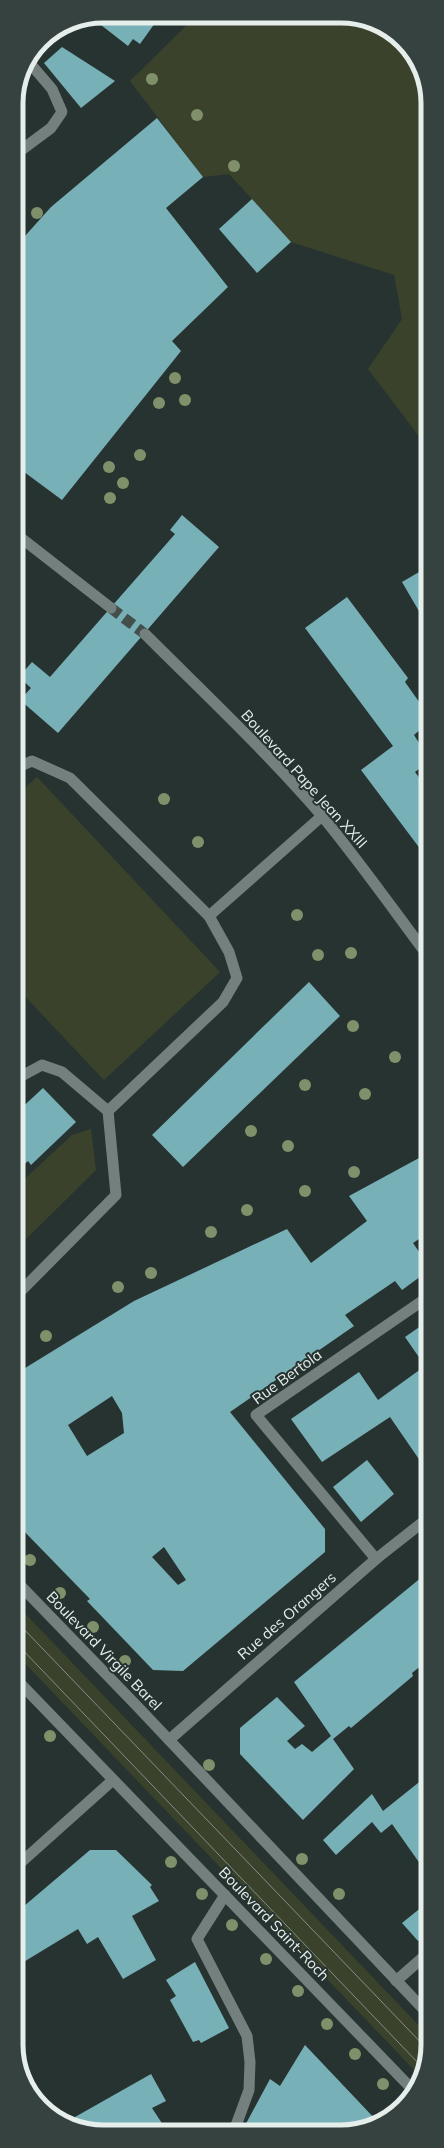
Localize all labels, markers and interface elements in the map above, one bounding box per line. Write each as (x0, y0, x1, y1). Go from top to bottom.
street label: Boulevard Pape Jean XXIII (237, 706, 372, 852)
street label: Rue Bertola (248, 1345, 325, 1408)
street label: Rue des Orangers (234, 1568, 340, 1664)
street label: Boulevard Virgile Barel (43, 1587, 166, 1714)
street label: Boulevard Saint-Roch (215, 1863, 334, 1985)

